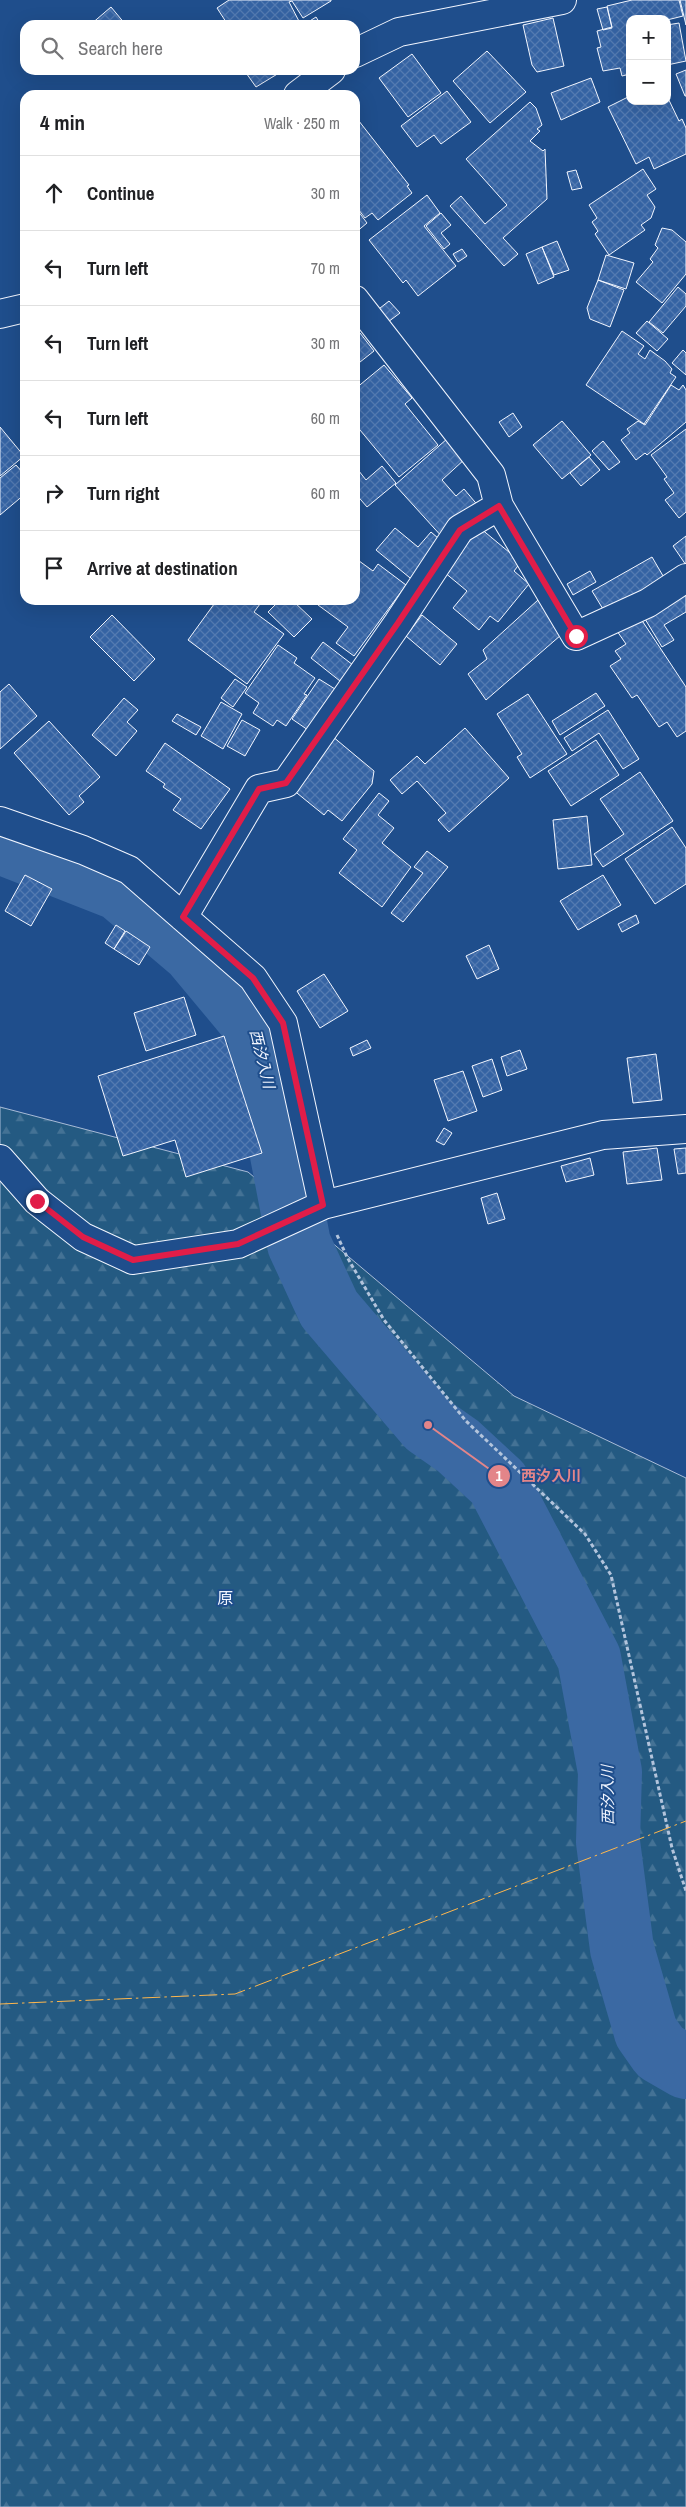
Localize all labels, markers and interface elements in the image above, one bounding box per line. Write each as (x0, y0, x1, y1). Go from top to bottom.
map controls (626, 15, 671, 105)
button: + (626, 15, 671, 60)
search box (20, 20, 360, 75)
icon: search (38, 34, 66, 62)
text: Search here (78, 35, 163, 61)
button: − (626, 60, 671, 105)
text: 4 min (40, 108, 85, 137)
text: Walk · 250 m (264, 112, 340, 134)
icon: ahead (40, 179, 68, 207)
text: Continue (87, 180, 155, 206)
text: 30 m (311, 182, 340, 204)
icon: left (40, 254, 68, 282)
text: Turn left (87, 255, 148, 281)
text: 70 m (311, 257, 340, 279)
icon: left (40, 329, 68, 357)
text: Turn left (87, 330, 148, 356)
text: 30 m (311, 332, 340, 354)
icon: left (40, 404, 68, 432)
text: Turn left (87, 405, 148, 431)
text: 60 m (311, 407, 340, 429)
icon: right (40, 479, 68, 507)
text: Turn right (87, 480, 159, 506)
text: 60 m (311, 482, 340, 504)
icon: arrive (40, 554, 68, 582)
text: Arrive at destination (87, 555, 238, 581)
route start (565, 625, 588, 648)
water label: 西汐入川 (245, 1027, 280, 1092)
route end (26, 1190, 49, 1213)
callout: 西汐入川 (486, 1461, 591, 1491)
text: 1 (496, 1465, 503, 1486)
text: 西汐入川 (521, 1465, 581, 1486)
district label: 原 (217, 1587, 233, 1609)
water label: 西汐入川 (596, 1763, 619, 1825)

